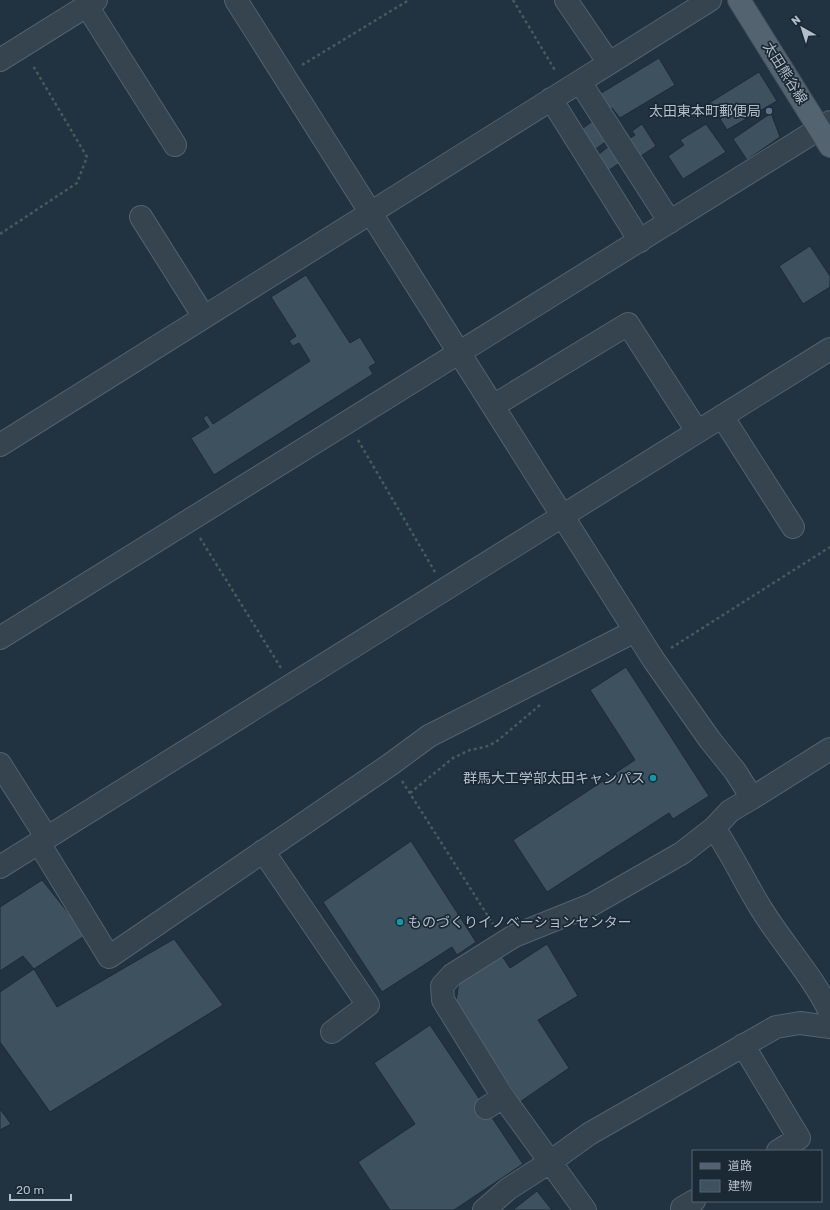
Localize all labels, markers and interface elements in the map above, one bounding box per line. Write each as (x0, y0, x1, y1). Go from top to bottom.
north arrow (782, 8, 822, 48)
text: N (789, 13, 803, 28)
street label: 太田熊谷線 (759, 39, 811, 107)
place label: 太田東本町郵便局 (649, 103, 761, 120)
marker: 太田東本町郵便局 (764, 106, 774, 116)
place label: 群馬大工学部太田キャンパス (463, 770, 645, 787)
marker: 群馬大工学部太田キャンパス (648, 773, 658, 783)
place label: ものづくりイノベーションセンター (408, 914, 632, 931)
marker: ものづくりイノベーションセンター (395, 917, 405, 927)
legend (692, 1150, 822, 1202)
text: 道路 (728, 1159, 752, 1173)
scale bar (10, 1176, 71, 1202)
text: 建物 (728, 1179, 752, 1193)
text: 20 m (16, 1183, 44, 1197)

